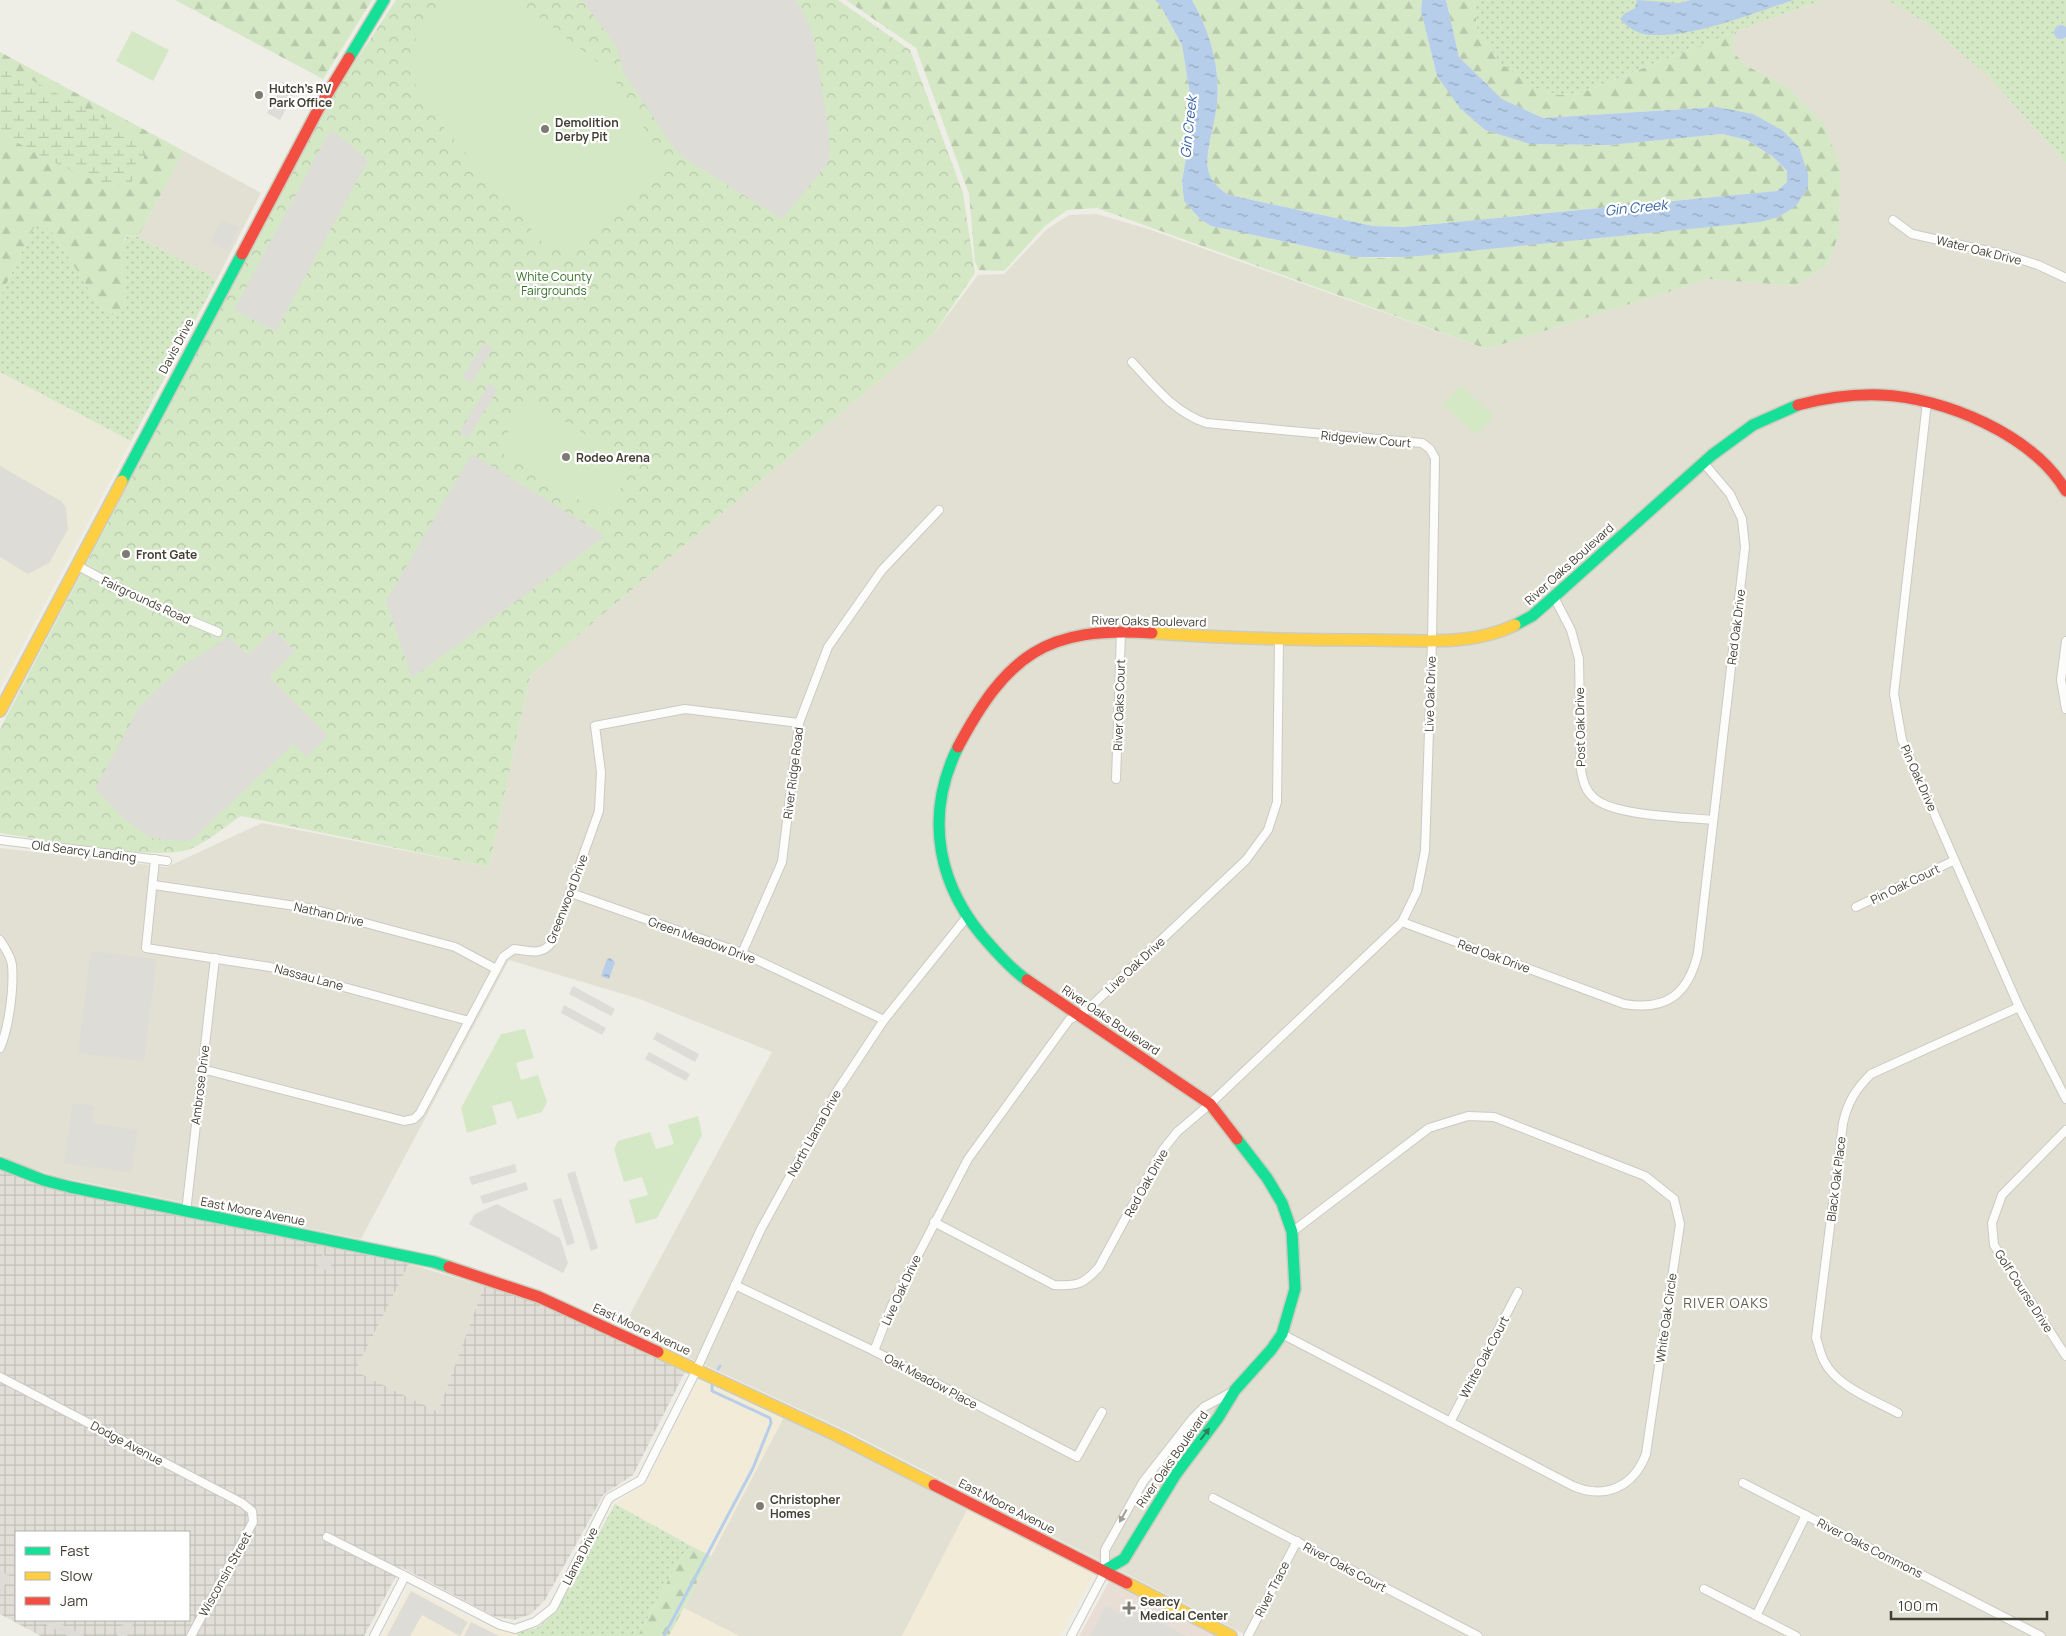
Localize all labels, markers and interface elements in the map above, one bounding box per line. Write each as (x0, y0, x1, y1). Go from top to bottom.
place label: Hutch's RV Park Office (269, 80, 332, 111)
marker: Hutch's RV Park Office (253, 89, 265, 101)
water label: Gin Creek (1175, 93, 1201, 159)
place label: Demolition Derby Pit (555, 114, 619, 145)
marker: Demolition Derby Pit (539, 123, 551, 135)
water label: Gin Creek (1604, 194, 1670, 220)
street label: Water Oak Drive (1935, 231, 2023, 269)
park label: White County Fairgrounds (516, 268, 593, 299)
street label: Davis Drive (154, 315, 198, 377)
street label: Ridgeview Court (1320, 427, 1412, 451)
place label: Rodeo Arena (576, 449, 650, 466)
marker: Rodeo Arena (560, 451, 572, 463)
street label: River Oaks Boulevard (1521, 519, 1617, 609)
place label: Front Gate (136, 546, 197, 563)
marker: Front Gate (120, 548, 132, 560)
street label: Fairgrounds Road (99, 572, 193, 628)
street label: Red Oak Drive (1723, 588, 1749, 666)
street label: River Oaks Boulevard (1091, 612, 1207, 630)
street label: Live Oak Drive (1420, 656, 1440, 732)
street label: River Oaks Court (1109, 659, 1129, 751)
street label: Post Oak Drive (1571, 687, 1589, 767)
street label: River Ridge Road (779, 726, 807, 820)
street label: Pin Oak Drive (1897, 742, 1941, 814)
street label: Old Searcy Landing (31, 836, 137, 866)
street label: Greenwood Drive (542, 852, 592, 946)
street label: Pin Oak Court (1867, 860, 1943, 908)
street label: Nathan Drive (292, 898, 366, 930)
street label: Green Meadow Drive (646, 913, 758, 967)
street label: Live Oak Drive (1101, 933, 1169, 997)
street label: Red Oak Drive (1455, 935, 1533, 977)
street label: Nassau Lane (273, 960, 345, 994)
street label: River Oaks Boulevard (1059, 981, 1163, 1059)
street label: Ambrose Drive (187, 1044, 213, 1126)
street label: North Llama Drive (783, 1087, 845, 1179)
street label: Black Oak Place (1822, 1135, 1850, 1223)
street label: Red Oak Drive (1120, 1146, 1172, 1220)
street label: East Moore Avenue (199, 1193, 307, 1229)
street label: Golf Course Drive (1991, 1246, 2057, 1336)
street label: Live Oak Drive (877, 1252, 925, 1328)
street label: White Oak Circle (1651, 1272, 1681, 1364)
district label: RIVER OAKS (1683, 1293, 1769, 1312)
street label: East Moore Avenue (590, 1299, 694, 1359)
street label: White Oak Court (1455, 1313, 1513, 1401)
street label: Oak Meadow Place (881, 1349, 981, 1413)
street label: River Oaks Boulevard (1132, 1407, 1212, 1511)
street label: Dodge Avenue (88, 1417, 166, 1469)
one-way arrow (1200, 1428, 1211, 1441)
street label: East Moore Avenue (956, 1474, 1058, 1538)
place label: Christopher Homes (770, 1491, 840, 1522)
marker: Christopher Homes (754, 1500, 766, 1512)
one-way arrow (1119, 1509, 1128, 1522)
street label: River Oaks Commons (1814, 1514, 1926, 1582)
street label: Llama Drive (558, 1524, 602, 1588)
street label: Wisconsin Street (195, 1528, 255, 1620)
legend (15, 1531, 190, 1621)
street label: River Oaks Court (1300, 1538, 1390, 1596)
text: Fast (60, 1540, 89, 1561)
street label: River Trace (1251, 1558, 1293, 1620)
text: Slow (60, 1565, 93, 1586)
scale bar (1891, 1588, 2047, 1620)
text: Jam (60, 1590, 88, 1611)
place label: Searcy Medical Center (1140, 1593, 1228, 1624)
text: 100 m (1898, 1595, 1938, 1616)
marker: Searcy Medical Center (1122, 1601, 1136, 1615)

